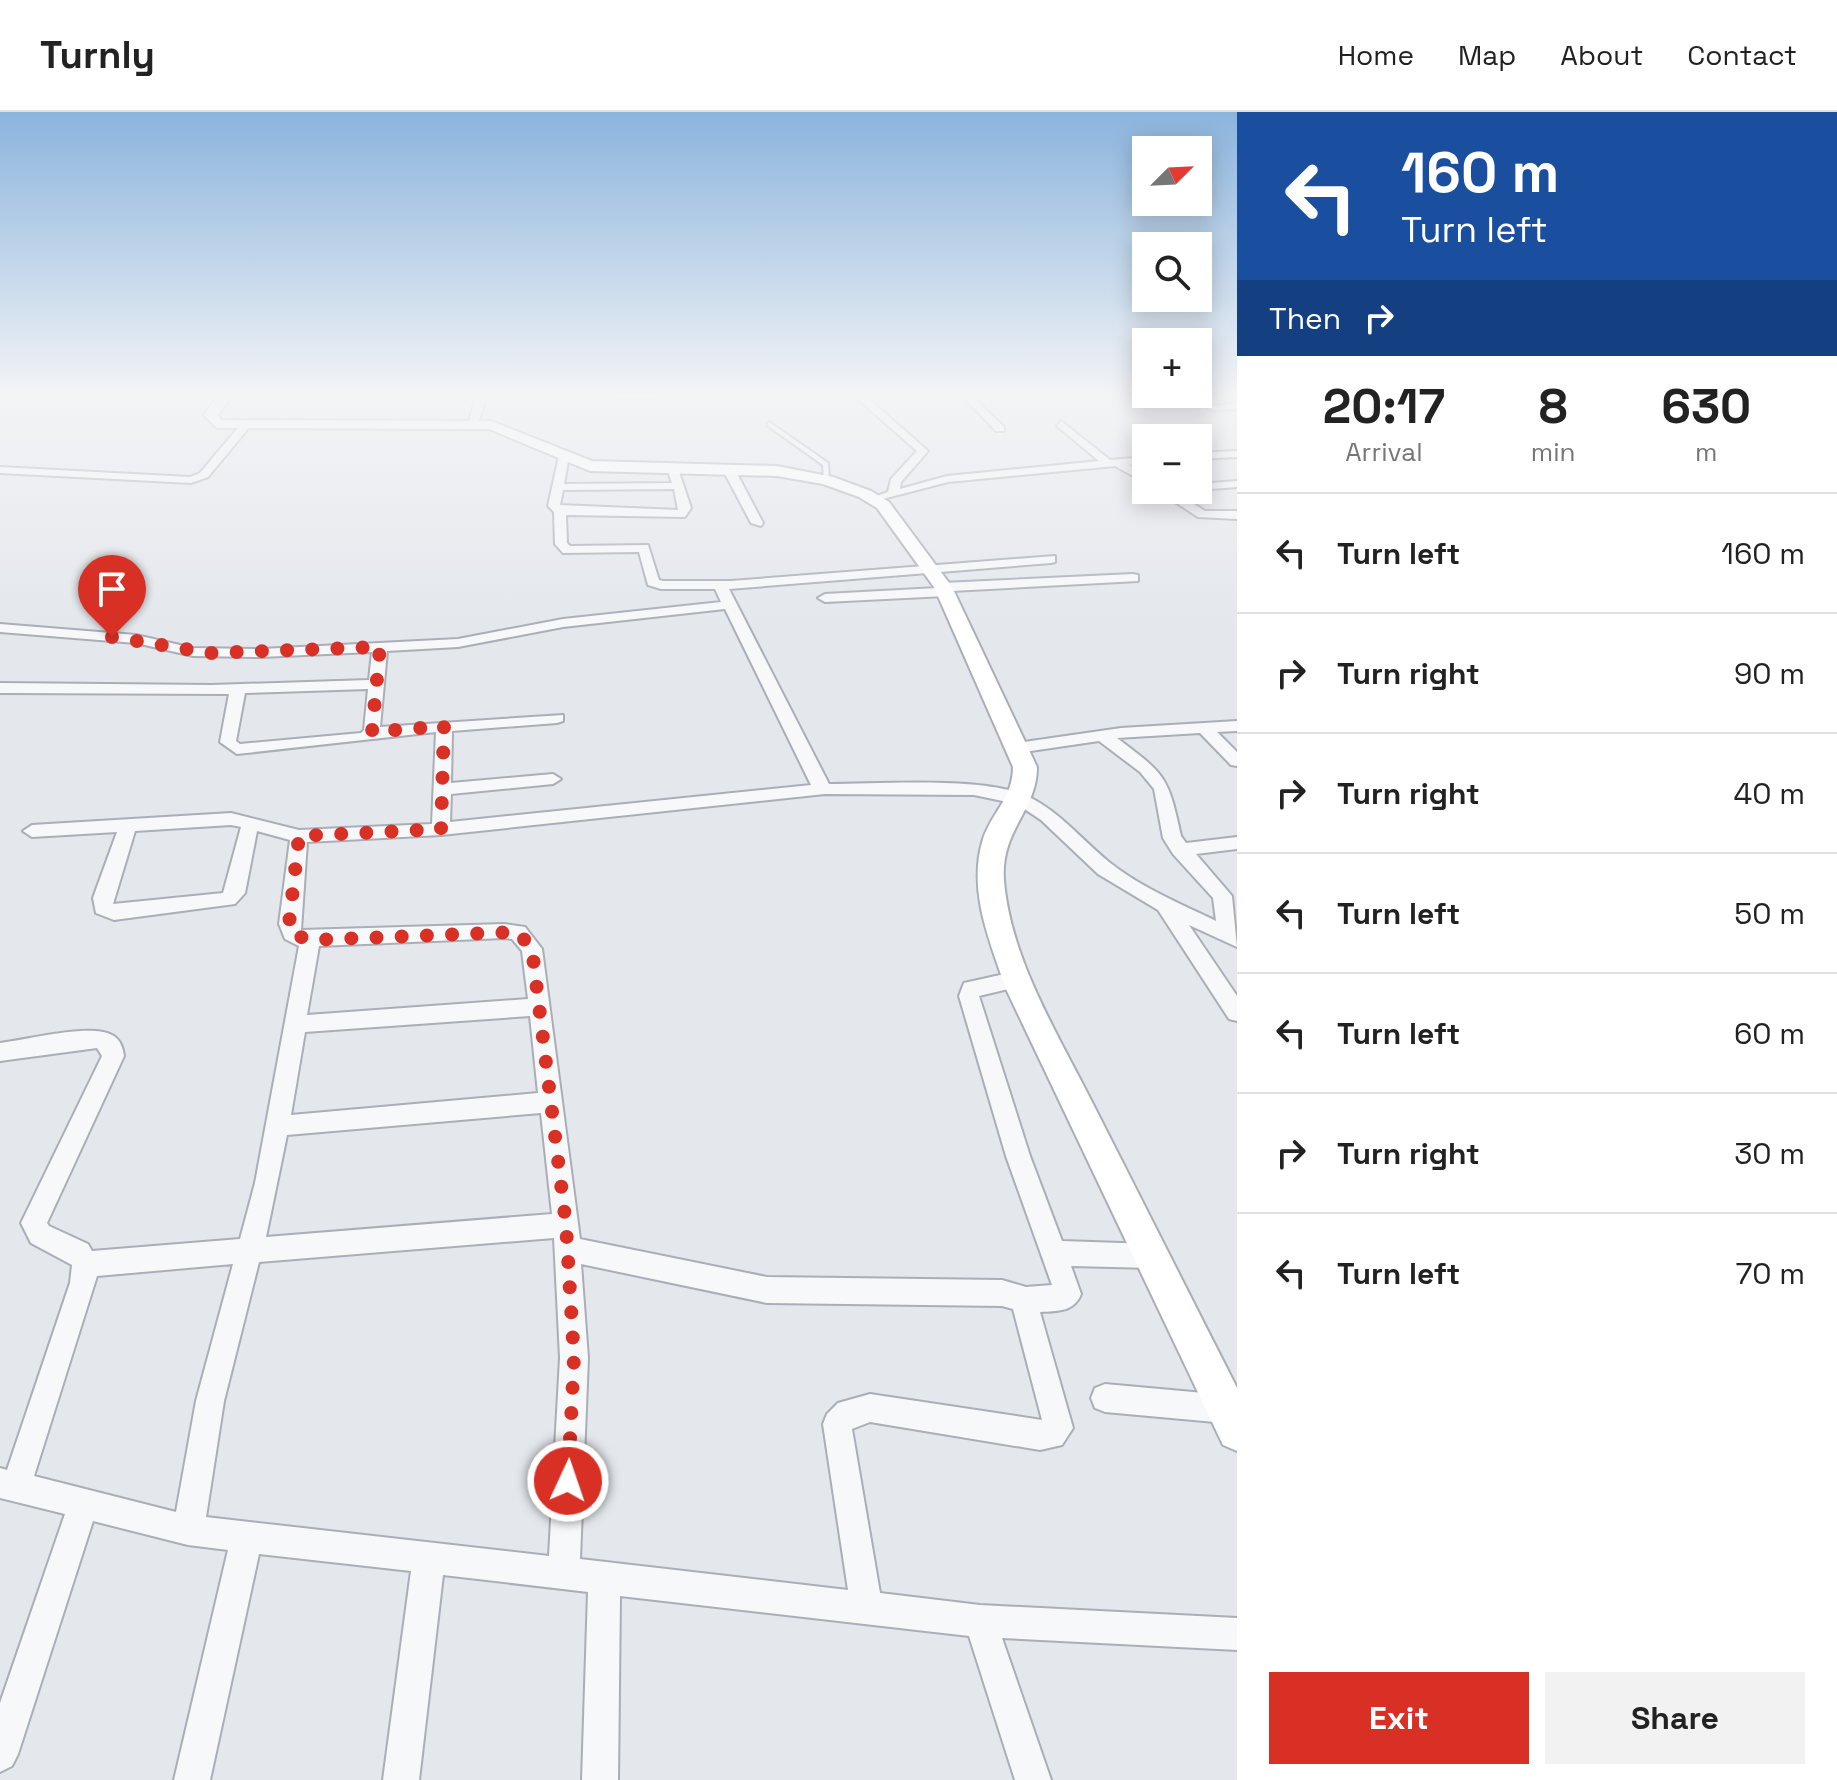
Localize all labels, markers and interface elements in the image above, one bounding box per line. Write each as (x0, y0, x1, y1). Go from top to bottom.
text: Turnly (40, 31, 155, 79)
text: Home (1338, 37, 1414, 73)
text: Map (1458, 37, 1516, 73)
text: About (1560, 37, 1643, 73)
text: Contact (1687, 37, 1797, 73)
north arrow (1132, 136, 1212, 216)
map controls (1132, 136, 1212, 504)
text: 160 m (1401, 137, 1559, 208)
icon: left (1269, 144, 1373, 248)
text: Turn left (1401, 207, 1548, 253)
button: search (1132, 232, 1212, 312)
icon: right (1357, 296, 1401, 340)
text: Then (1269, 299, 1341, 338)
button: + (1132, 328, 1212, 408)
text: 20:17 (1323, 376, 1445, 437)
text: 8 (1539, 376, 1568, 437)
text: 630 (1661, 376, 1751, 437)
button: − (1132, 424, 1212, 504)
text: Arrival (1345, 435, 1423, 469)
text: min (1531, 435, 1575, 469)
text: m (1695, 435, 1717, 469)
icon: left (1269, 531, 1313, 575)
text: Turn left (1337, 534, 1460, 573)
text: 160 m (1721, 534, 1805, 573)
pin (78, 555, 146, 637)
icon: arrive (90, 567, 134, 611)
icon: right (1269, 651, 1313, 695)
text: Turn right (1337, 654, 1480, 693)
text: 90 m (1734, 654, 1805, 693)
icon: right (1269, 771, 1313, 815)
text: Turn right (1337, 774, 1480, 813)
text: 40 m (1734, 774, 1805, 813)
icon: left (1269, 891, 1313, 935)
text: Turn left (1337, 894, 1460, 933)
text: 50 m (1734, 894, 1805, 933)
icon: left (1269, 1011, 1313, 1055)
text: Turn left (1337, 1014, 1460, 1053)
text: 60 m (1734, 1014, 1805, 1053)
icon: right (1269, 1131, 1313, 1175)
text: Turn right (1337, 1134, 1480, 1173)
text: 30 m (1734, 1134, 1805, 1173)
icon: left (1269, 1251, 1313, 1295)
text: Turn left (1337, 1254, 1460, 1293)
text: 70 m (1736, 1254, 1805, 1293)
position arrow (526, 1439, 610, 1523)
button: Exit (1269, 1672, 1529, 1764)
button: Share (1545, 1672, 1805, 1764)

